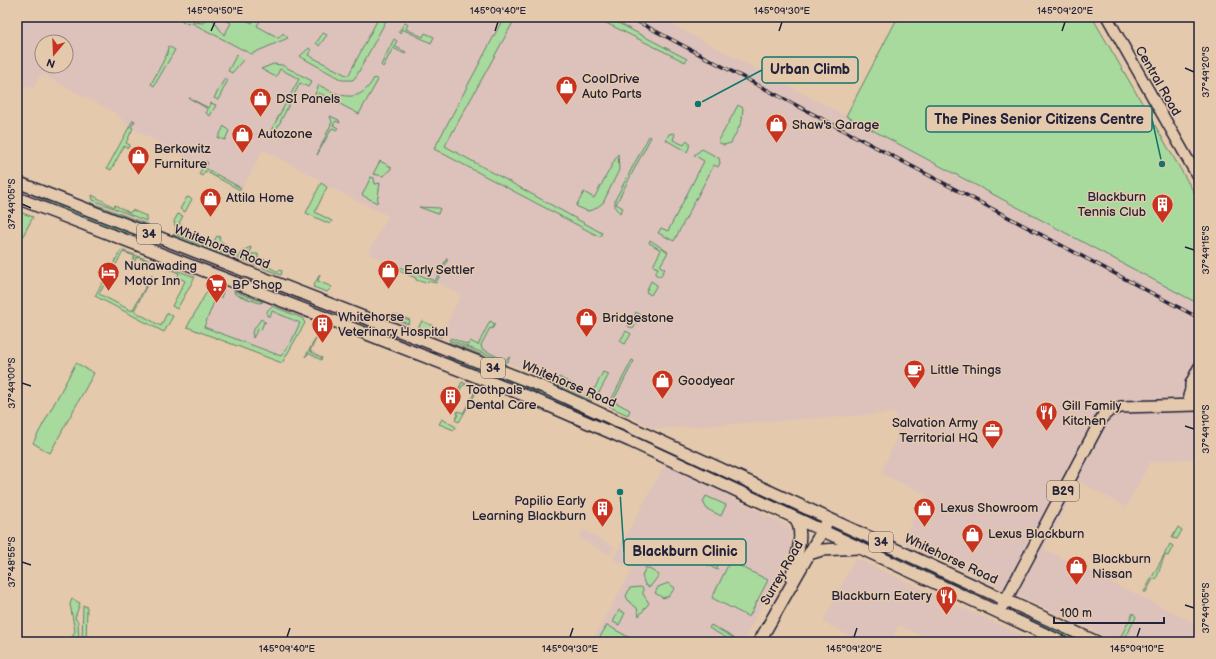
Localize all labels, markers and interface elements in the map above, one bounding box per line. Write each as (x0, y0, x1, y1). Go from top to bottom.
text: 145°09'50"E (187, 5, 243, 17)
text: 145°09'40"E (470, 5, 527, 17)
text: 145°09'30"E (754, 5, 811, 17)
text: 145°09'20"E (1037, 5, 1093, 17)
north arrow (34, 34, 74, 74)
street label: Central Road (1132, 43, 1184, 119)
text: 37°49'20"S (1200, 46, 1212, 98)
text: N (45, 55, 57, 70)
callout: Urban Climb (762, 57, 858, 83)
text: Urban Climb (770, 61, 850, 78)
place label: CoolDrive Auto Parts (582, 71, 642, 102)
shop icon: CoolDrive Auto Parts (553, 73, 579, 106)
shop icon: DSI Panels (248, 86, 274, 119)
place label: DSI Panels (276, 91, 341, 107)
callout: The Pines Senior Citizens Centre (926, 106, 1152, 132)
text: The Pines Senior Citizens Centre (934, 111, 1144, 128)
shop icon: Shaw's Garage (764, 112, 790, 145)
place label: Shaw's Garage (792, 117, 880, 133)
shop icon: Autozone (230, 121, 256, 154)
place label: Autozone (258, 126, 313, 142)
place label: Berkowitz Furniture (154, 141, 212, 172)
shop icon: Berkowitz Furniture (125, 143, 151, 176)
text: 37°49'05"S (6, 178, 18, 230)
shop icon: Attila Home (197, 185, 223, 218)
place label: Blackburn Tennis Club (1077, 189, 1146, 220)
place label: Attila Home (226, 190, 294, 206)
building icon: Blackburn Tennis Club (1149, 191, 1175, 224)
street label: Whitehorse Road (172, 221, 272, 273)
road number: 34 (137, 224, 161, 244)
text: 37°49'15"S (1200, 225, 1212, 275)
shop icon: Early Settler (376, 257, 402, 290)
place label: Nunawading Motor Inn (124, 258, 197, 289)
hotel icon: Nunawading Motor Inn (95, 260, 121, 293)
place label: Early Settler (404, 262, 475, 278)
supermarket icon: BP Shop (204, 272, 230, 305)
place label: BP Shop (232, 277, 282, 293)
shop icon: Bridgestone (573, 305, 599, 338)
place label: Whitehorse Veterinary Hospital (338, 309, 448, 340)
place label: Bridgestone (602, 310, 674, 326)
building icon: Whitehorse Veterinary Hospital (309, 311, 335, 344)
text: 37°49'00"S (6, 357, 18, 409)
street label: Whitehorse Road (519, 357, 619, 411)
cafe icon: Little Things (902, 357, 928, 390)
road number: 34 (481, 358, 505, 378)
place label: Little Things (930, 362, 1002, 378)
shop icon: Goodyear (650, 368, 676, 401)
place label: Goodyear (678, 373, 735, 389)
place label: Toothpals Dental Care (466, 382, 537, 413)
building icon: Toothpals Dental Care (438, 384, 464, 417)
place label: Gill Family Kitchen (1062, 398, 1122, 429)
restaurant icon: Gill Family Kitchen (1034, 400, 1060, 433)
text: 37°49'10"S (1200, 404, 1212, 454)
place label: Salvation Army Territorial HQ (892, 415, 979, 446)
office icon: Salvation Army Territorial HQ (980, 417, 1006, 450)
road number: B29 (1047, 481, 1079, 501)
place label: Papilio Early Learning Blackburn (472, 493, 586, 524)
building icon: Papilio Early Learning Blackburn (589, 495, 615, 528)
shop icon: Lexus Showroom (911, 495, 937, 528)
place label: Lexus Showroom (940, 500, 1039, 516)
shop icon: Lexus Blackburn (960, 521, 986, 554)
place label: Lexus Blackburn (988, 526, 1084, 542)
street label: Whitehorse Road (902, 530, 1000, 588)
road number: 34 (869, 532, 893, 552)
text: 37°48'55"S (6, 536, 18, 588)
street label: Surrey Road (757, 538, 807, 608)
callout: Blackburn Clinic (624, 539, 746, 565)
text: Blackburn Clinic (632, 543, 738, 560)
place label: Blackburn Nissan (1092, 551, 1151, 582)
shop icon: Blackburn Nissan (1064, 553, 1090, 586)
text: 37°49'05"S (1200, 582, 1212, 634)
restaurant icon: Blackburn Eatery (934, 583, 960, 616)
place label: Blackburn Eatery (831, 588, 932, 604)
scale bar (1054, 599, 1164, 625)
text: 100 m (1060, 606, 1092, 621)
text: 145°09'40"E (259, 643, 316, 655)
text: 145°09'30"E (542, 643, 599, 655)
text: 145°09'20"E (826, 643, 882, 655)
text: 145°09'10"E (1110, 643, 1164, 655)

